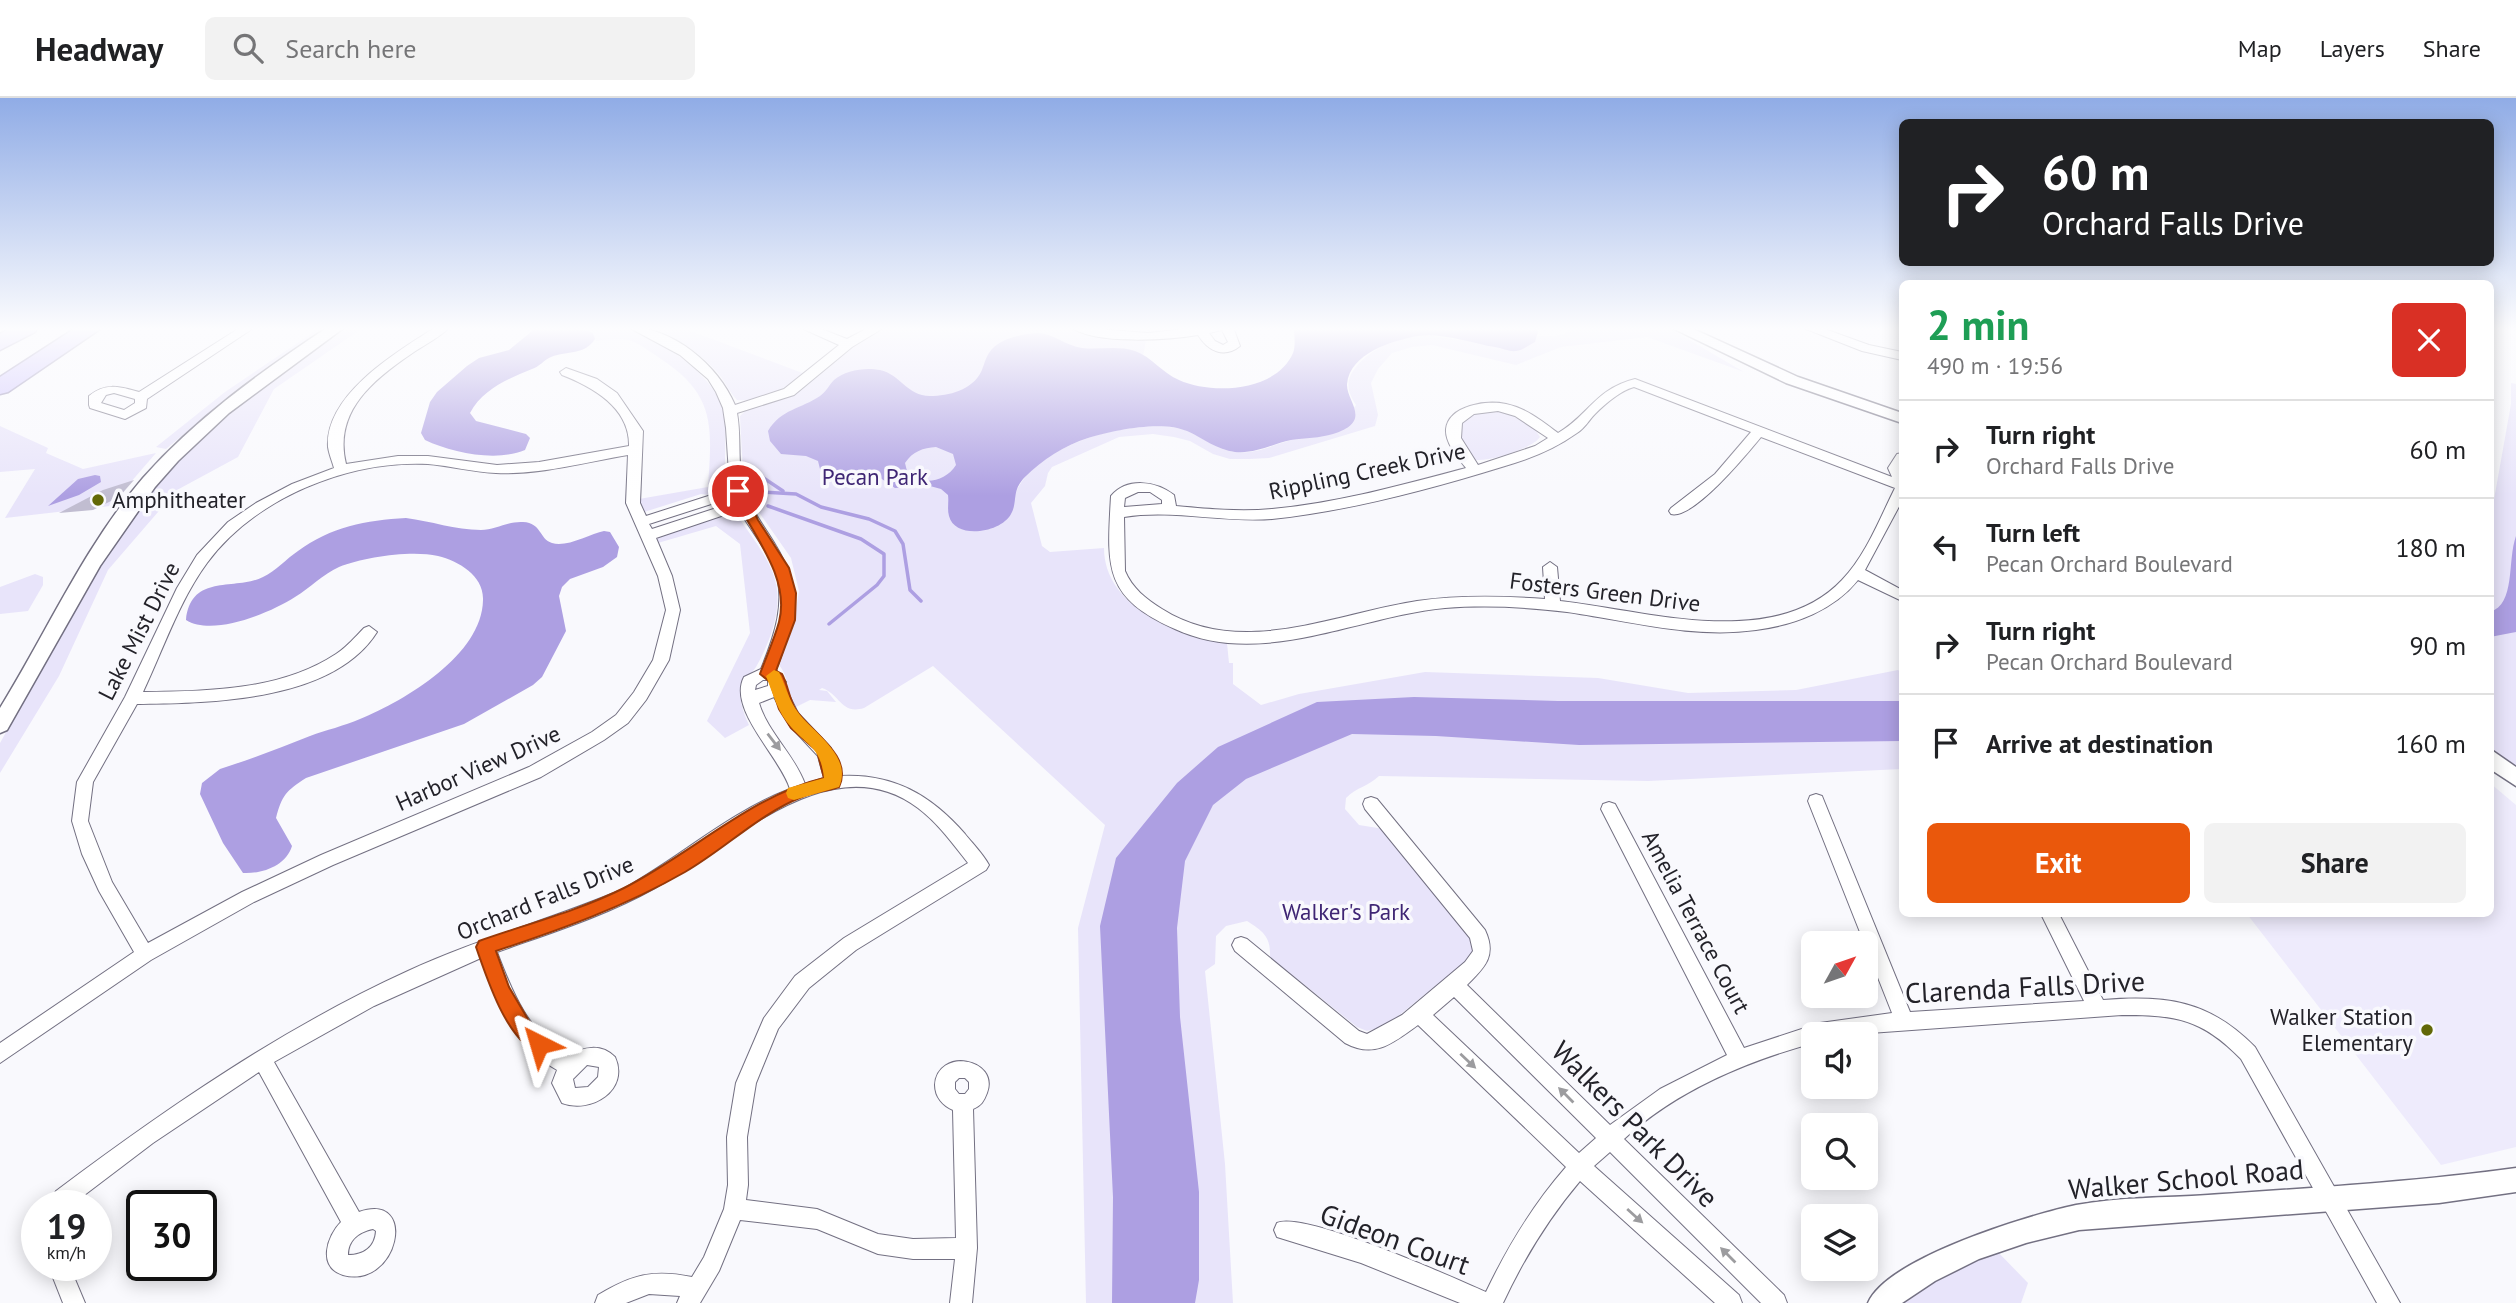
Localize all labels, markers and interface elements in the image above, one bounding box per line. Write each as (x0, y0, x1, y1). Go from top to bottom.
search box (205, 17, 695, 80)
text: Headway (35, 27, 163, 70)
icon: search (229, 29, 267, 67)
text: Search here (285, 32, 416, 65)
text: Map (2238, 33, 2282, 64)
text: Layers (2320, 33, 2385, 64)
text: Share (2423, 33, 2481, 64)
text: 60 m (2042, 140, 2149, 204)
icon: right (1927, 147, 2018, 238)
text: Orchard Falls Drive (2042, 202, 2304, 244)
text: 2 min (1927, 297, 2029, 352)
button: close (2392, 303, 2466, 377)
text: 490 m · 19:56 (1927, 351, 2063, 380)
text: Turn right (1986, 418, 2095, 451)
icon: right (1927, 430, 1965, 468)
text: 60 m (2410, 433, 2466, 466)
street label: Rippling Creek Drive (1266, 435, 1468, 506)
text: Orchard Falls Drive (1986, 451, 2174, 480)
pin (708, 461, 768, 521)
park label: Pecan Park (822, 462, 928, 491)
icon: arrive (719, 472, 757, 510)
place label: Amphitheater (112, 485, 246, 514)
marker: Amphitheater (90, 492, 106, 508)
text: Turn left (1986, 516, 2080, 549)
icon: left (1927, 528, 1965, 566)
text: 180 m (2395, 531, 2466, 564)
text: Pecan Orchard Boulevard (1986, 549, 2233, 578)
street label: Lake Mist Drive (91, 557, 186, 705)
street label: Fosters Green Drive (1508, 565, 1702, 618)
text: Turn right (1986, 614, 2095, 647)
icon: right (1927, 626, 1965, 664)
text: 90 m (2410, 629, 2466, 662)
text: Pecan Orchard Boulevard (1986, 647, 2233, 676)
street label: Harbor View Drive (391, 718, 565, 817)
icon: arrive (1927, 724, 1965, 762)
text: Arrive at destination (1986, 727, 2213, 760)
text: 160 m (2395, 727, 2466, 760)
one-way arrow (766, 732, 781, 750)
button: Exit (1927, 823, 2190, 903)
button: Share (2204, 823, 2466, 903)
street label: Amelia Terrace Court (1636, 825, 1757, 1018)
street label: Orchard Falls Drive (452, 849, 638, 946)
park label: Walker's Park (1282, 897, 1410, 926)
north arrow (1801, 931, 1878, 1008)
map controls (1801, 931, 1878, 1281)
street label: Clarenda Falls Drive (1904, 962, 2146, 1011)
place label: Walker Station Elementary (2270, 1002, 2413, 1057)
position arrow (502, 1007, 576, 1081)
button: sound (1801, 1022, 1878, 1099)
marker: Walker Station Elementary (2419, 1022, 2435, 1038)
street label: Walkers Park Drive (1544, 1032, 1727, 1215)
one-way arrow (1459, 1052, 1476, 1068)
one-way arrow (1558, 1087, 1574, 1103)
button: search (1801, 1113, 1878, 1190)
street label: Walker School Road (2067, 1150, 2305, 1207)
speed limit sign: 30 (126, 1190, 217, 1281)
street label: Gideon Court (1315, 1194, 1475, 1283)
text: 19 (47, 1203, 86, 1249)
button: layers (1801, 1204, 1878, 1281)
one-way arrow (1626, 1208, 1644, 1224)
text: km/h (47, 1241, 86, 1264)
one-way arrow (1720, 1247, 1736, 1264)

